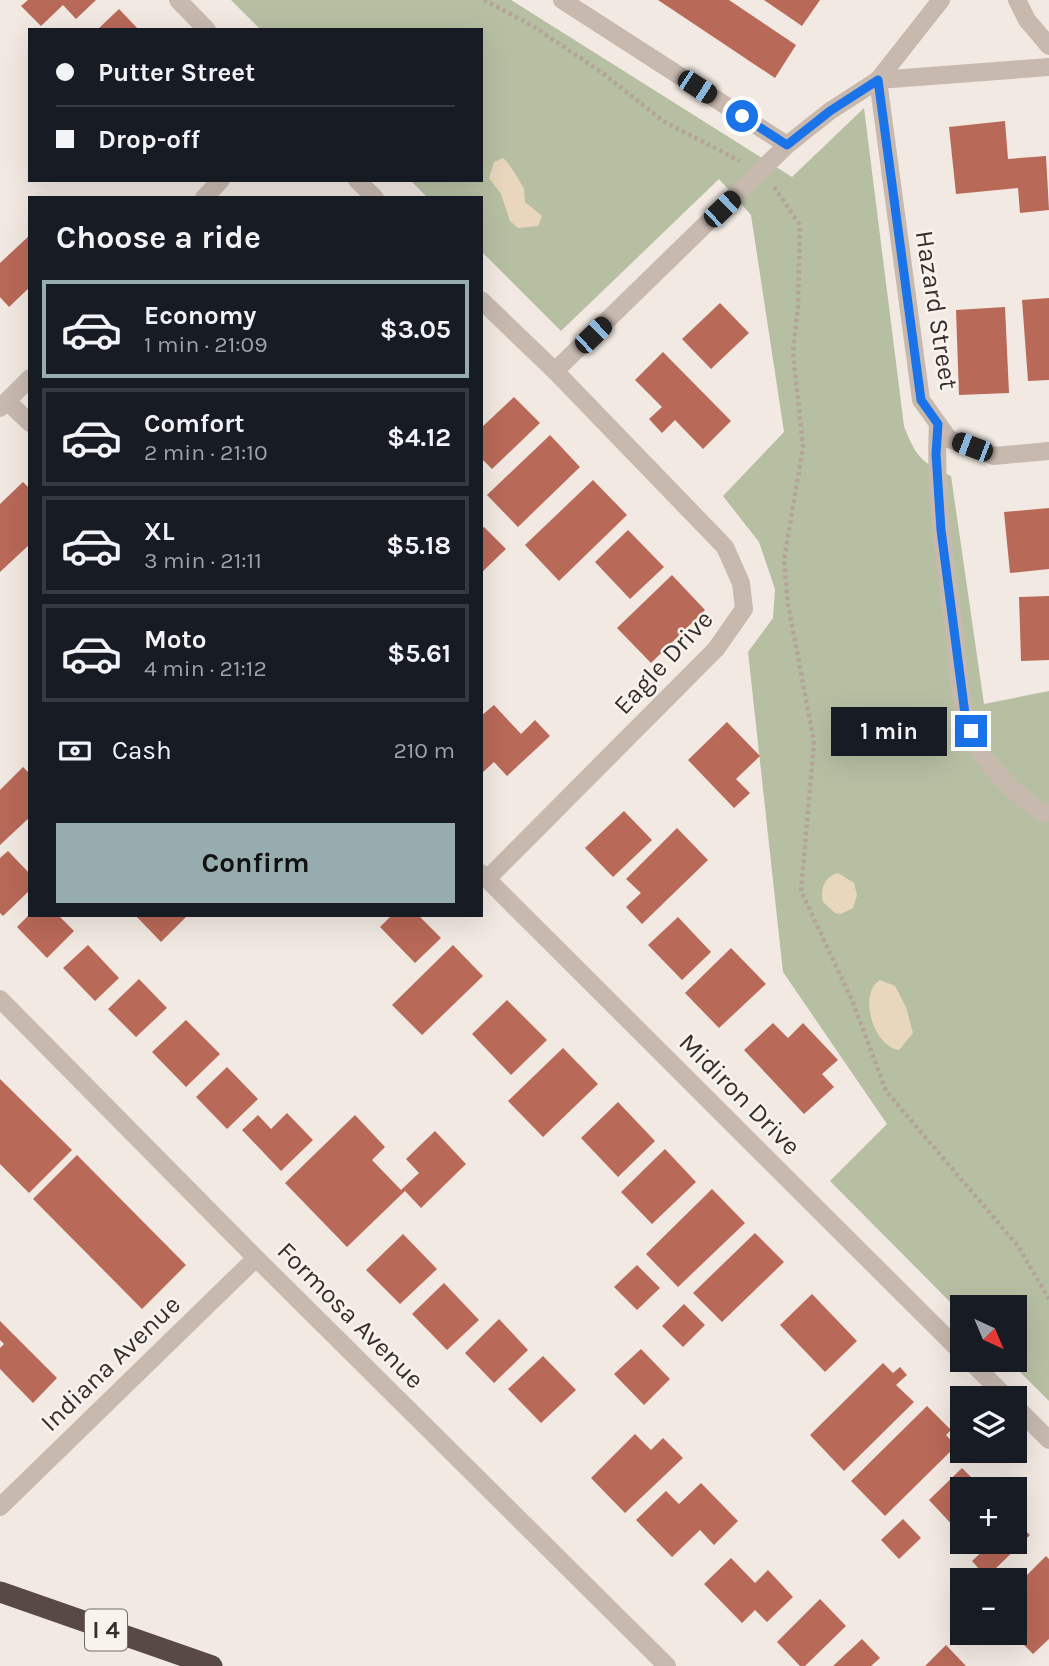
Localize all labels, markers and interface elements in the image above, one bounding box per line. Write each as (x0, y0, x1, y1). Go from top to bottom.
text: Putter Street (98, 57, 255, 88)
car (674, 67, 721, 107)
route start (726, 100, 758, 132)
text: Drop-off (98, 124, 200, 155)
car (700, 187, 745, 231)
text: Choose a ride (56, 219, 261, 256)
street label: Hazard Street (909, 228, 964, 392)
icon: car (60, 298, 123, 361)
text: Economy (144, 300, 256, 331)
car (571, 313, 616, 357)
text: $3.05 (380, 314, 451, 345)
text: 1 min · 21:09 (144, 331, 268, 358)
icon: car (60, 406, 123, 469)
text: Comfort (144, 408, 245, 439)
text: $4.12 (387, 422, 451, 453)
car (949, 430, 996, 464)
text: 2 min · 21:10 (144, 439, 268, 466)
icon: car (60, 514, 123, 577)
text: XL (144, 516, 175, 547)
text: $5.18 (386, 530, 451, 561)
text: 3 min · 21:11 (144, 547, 262, 574)
street label: Eagle Drive (607, 604, 719, 721)
icon: car (60, 622, 123, 685)
text: Moto (144, 624, 206, 655)
text: $5.61 (387, 638, 451, 669)
text: 4 min · 21:12 (144, 655, 267, 682)
callout: 1 min (831, 706, 946, 756)
route end (955, 715, 987, 747)
text: 1 min (860, 718, 918, 745)
icon: cash (56, 732, 94, 770)
text: Cash (112, 735, 172, 766)
text: 210 m (393, 737, 455, 764)
button: Confirm (56, 823, 455, 903)
street label: Midiron Drive (672, 1027, 807, 1162)
street label: Formosa Avenue (271, 1236, 430, 1395)
street label: Indiana Avenue (34, 1289, 187, 1438)
north arrow (950, 1295, 1027, 1372)
map controls (950, 1295, 1027, 1645)
button: layers (950, 1386, 1027, 1463)
button: + (950, 1477, 1027, 1554)
button: − (950, 1568, 1027, 1645)
road number: I 4 (85, 1610, 127, 1650)

